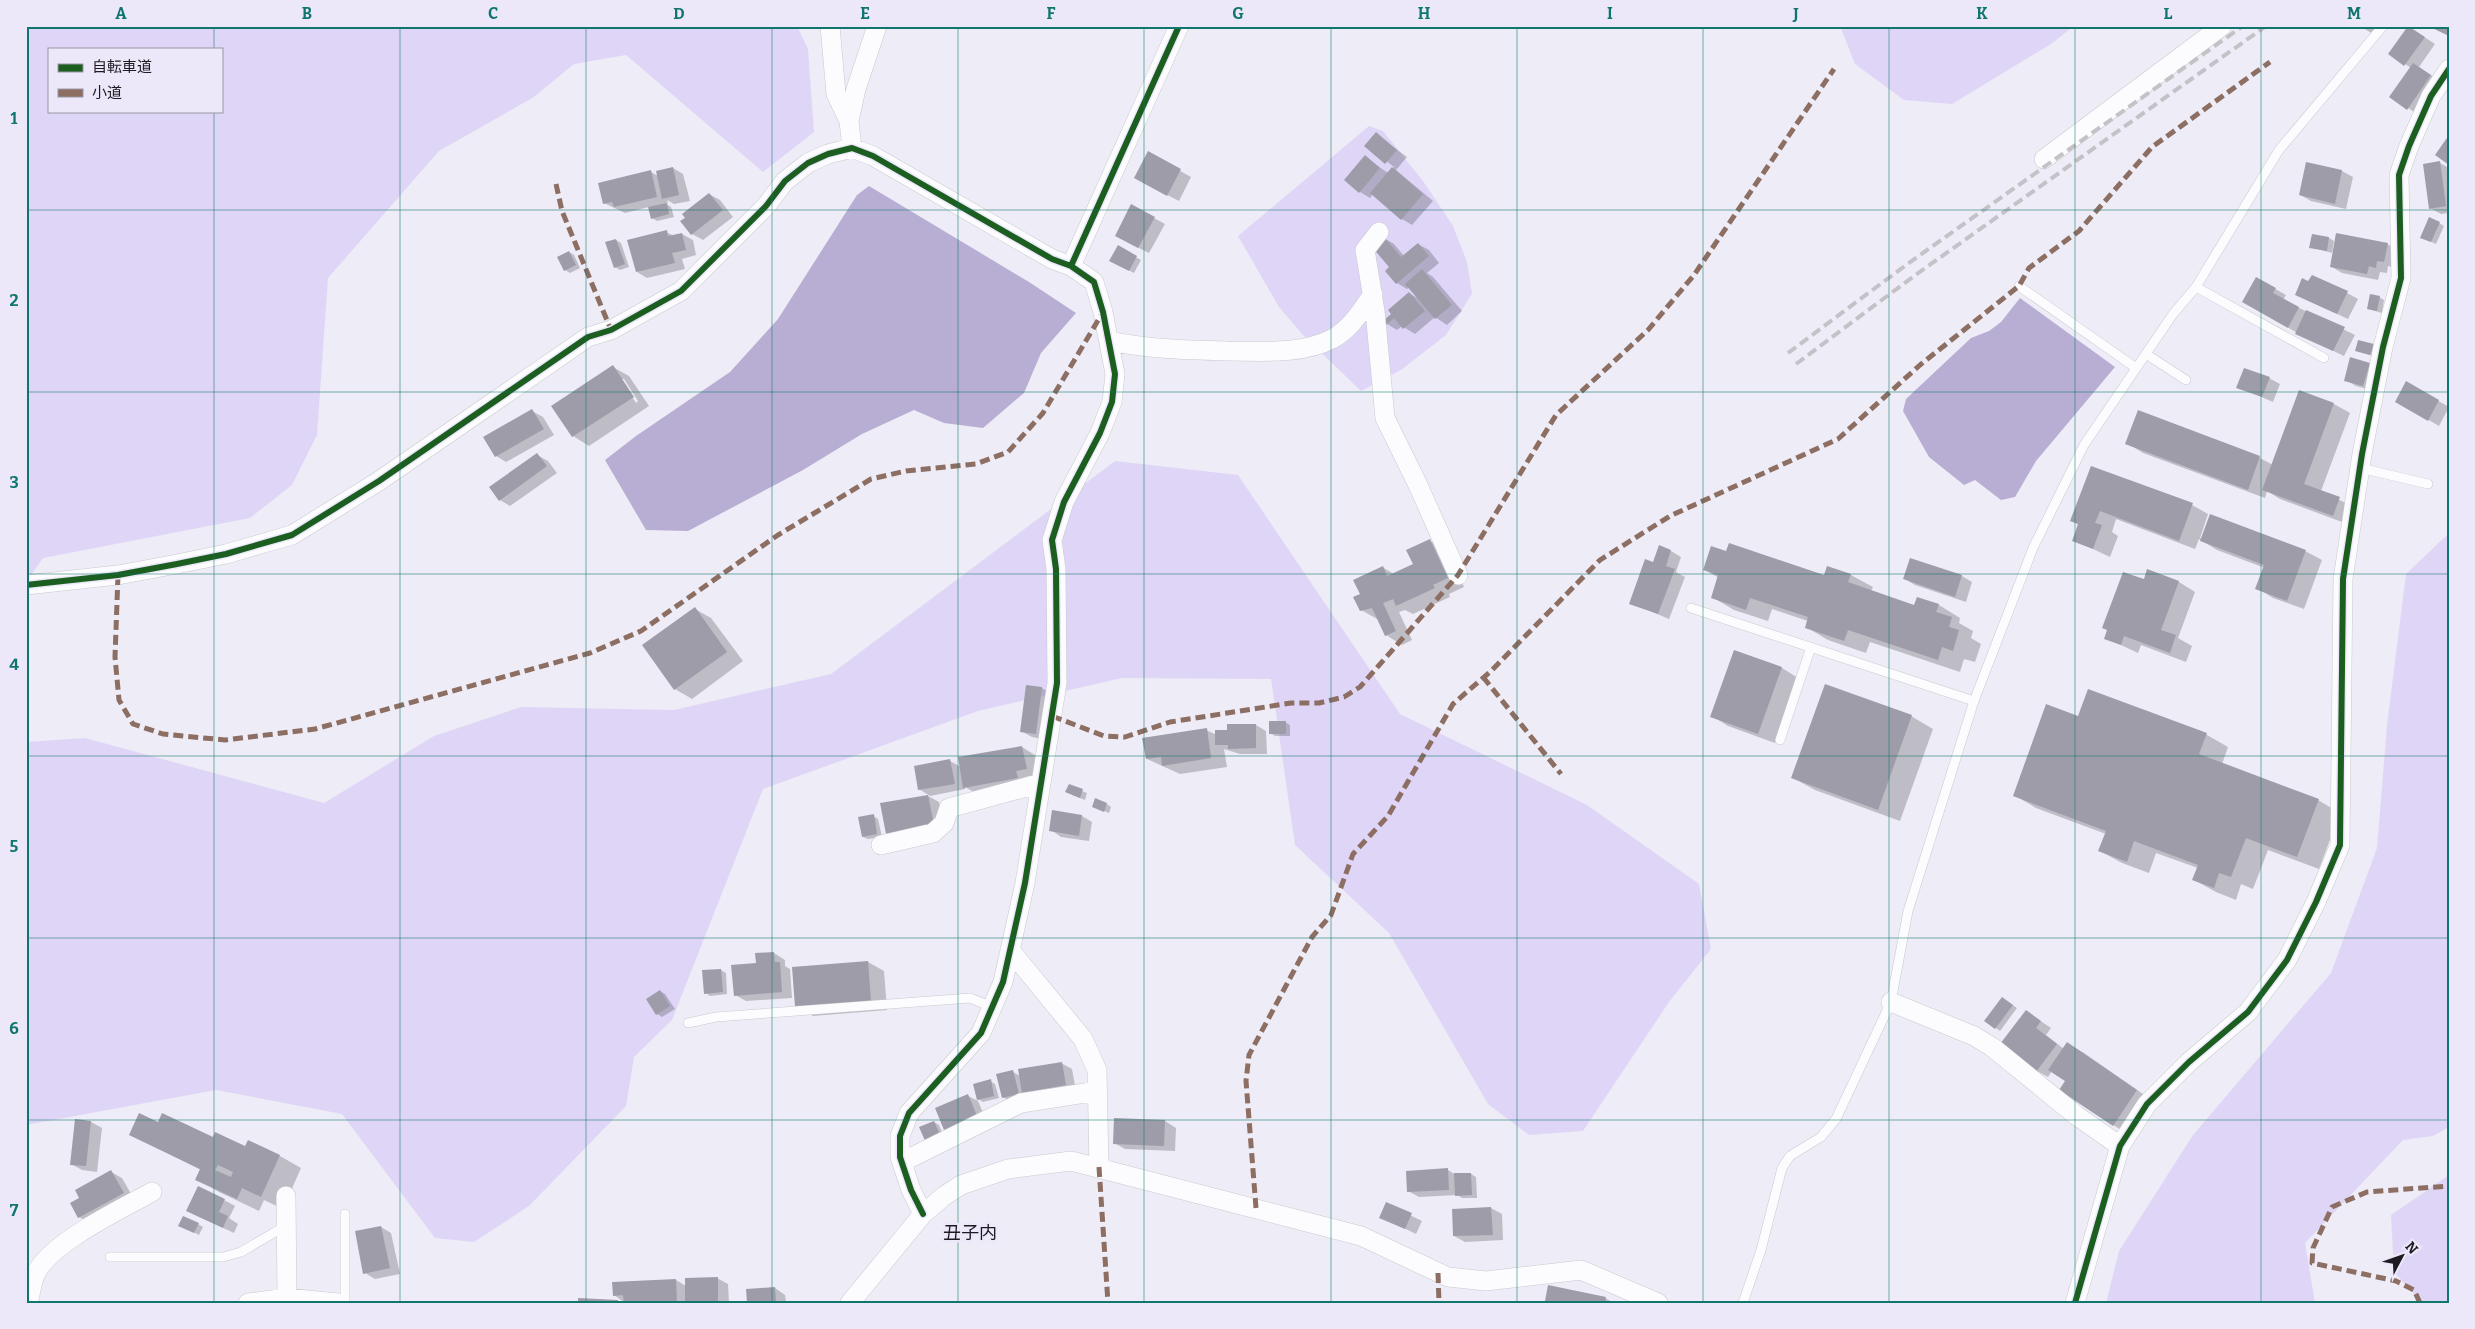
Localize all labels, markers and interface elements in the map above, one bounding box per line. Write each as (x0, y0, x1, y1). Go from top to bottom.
text: A (115, 4, 127, 23)
text: B (302, 4, 312, 23)
text: C (488, 4, 498, 23)
text: D (673, 4, 685, 23)
text: E (860, 4, 870, 23)
text: F (1047, 4, 1056, 23)
text: G (1232, 4, 1244, 23)
text: H (1418, 4, 1431, 23)
text: I (1607, 4, 1613, 23)
text: J (1792, 4, 1799, 23)
text: K (1976, 4, 1988, 23)
text: L (2164, 4, 2173, 23)
text: M (2347, 4, 2361, 23)
legend (48, 48, 222, 112)
text: 自転車道 (92, 58, 152, 76)
text: 小道 (92, 84, 122, 102)
text: 1 (11, 109, 18, 128)
text: 2 (9, 291, 19, 310)
text: 3 (9, 473, 19, 492)
text: 4 (9, 655, 19, 674)
text: 5 (10, 837, 19, 856)
text: 6 (9, 1019, 19, 1038)
text: 7 (10, 1201, 19, 1220)
district label: 丑子内 (943, 1222, 997, 1244)
north arrow (2378, 1232, 2428, 1282)
text: N (2401, 1238, 2422, 1258)

